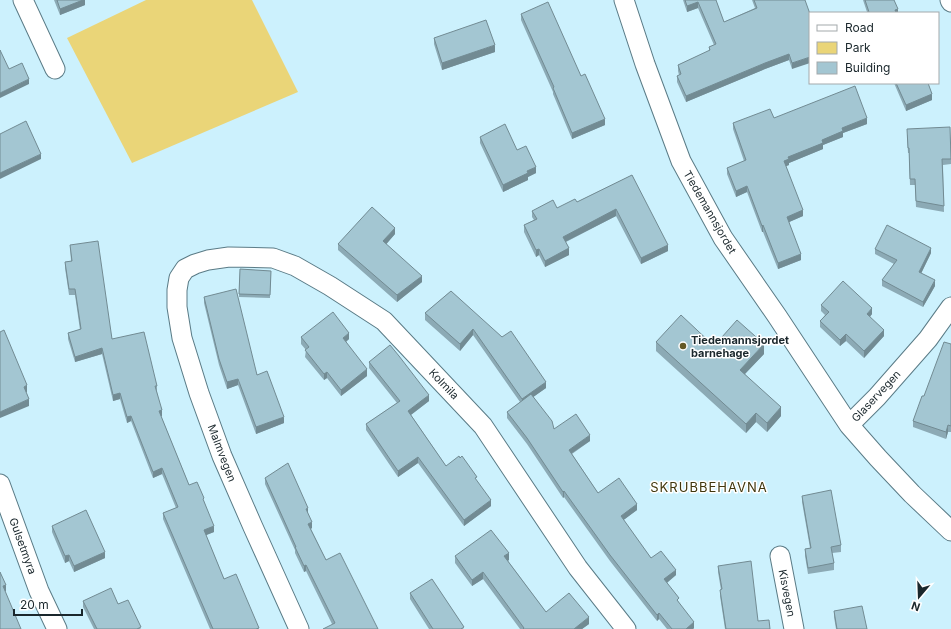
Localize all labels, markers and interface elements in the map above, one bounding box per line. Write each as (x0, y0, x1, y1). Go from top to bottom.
legend (809, 12, 939, 84)
text: Road (845, 20, 874, 35)
text: Park (845, 40, 871, 55)
text: Building (845, 60, 890, 75)
street label: Tiedemannsjordet (680, 168, 740, 257)
place label: Tiedemannsjordet barnehage (691, 333, 789, 360)
marker: Tiedemannsjordet barnehage (678, 341, 688, 351)
street label: Kolmila (426, 366, 462, 402)
street label: Glaservegen (849, 367, 903, 425)
street label: Malmvegen (205, 422, 239, 484)
district label: SKRUBBEHAVNA (650, 479, 768, 495)
street label: Gulsetmyra (6, 516, 40, 576)
street label: Kisvegen (776, 568, 798, 618)
north arrow (899, 577, 939, 617)
scale bar (14, 591, 82, 617)
text: 20 m (20, 597, 49, 612)
text: N (909, 598, 922, 614)

